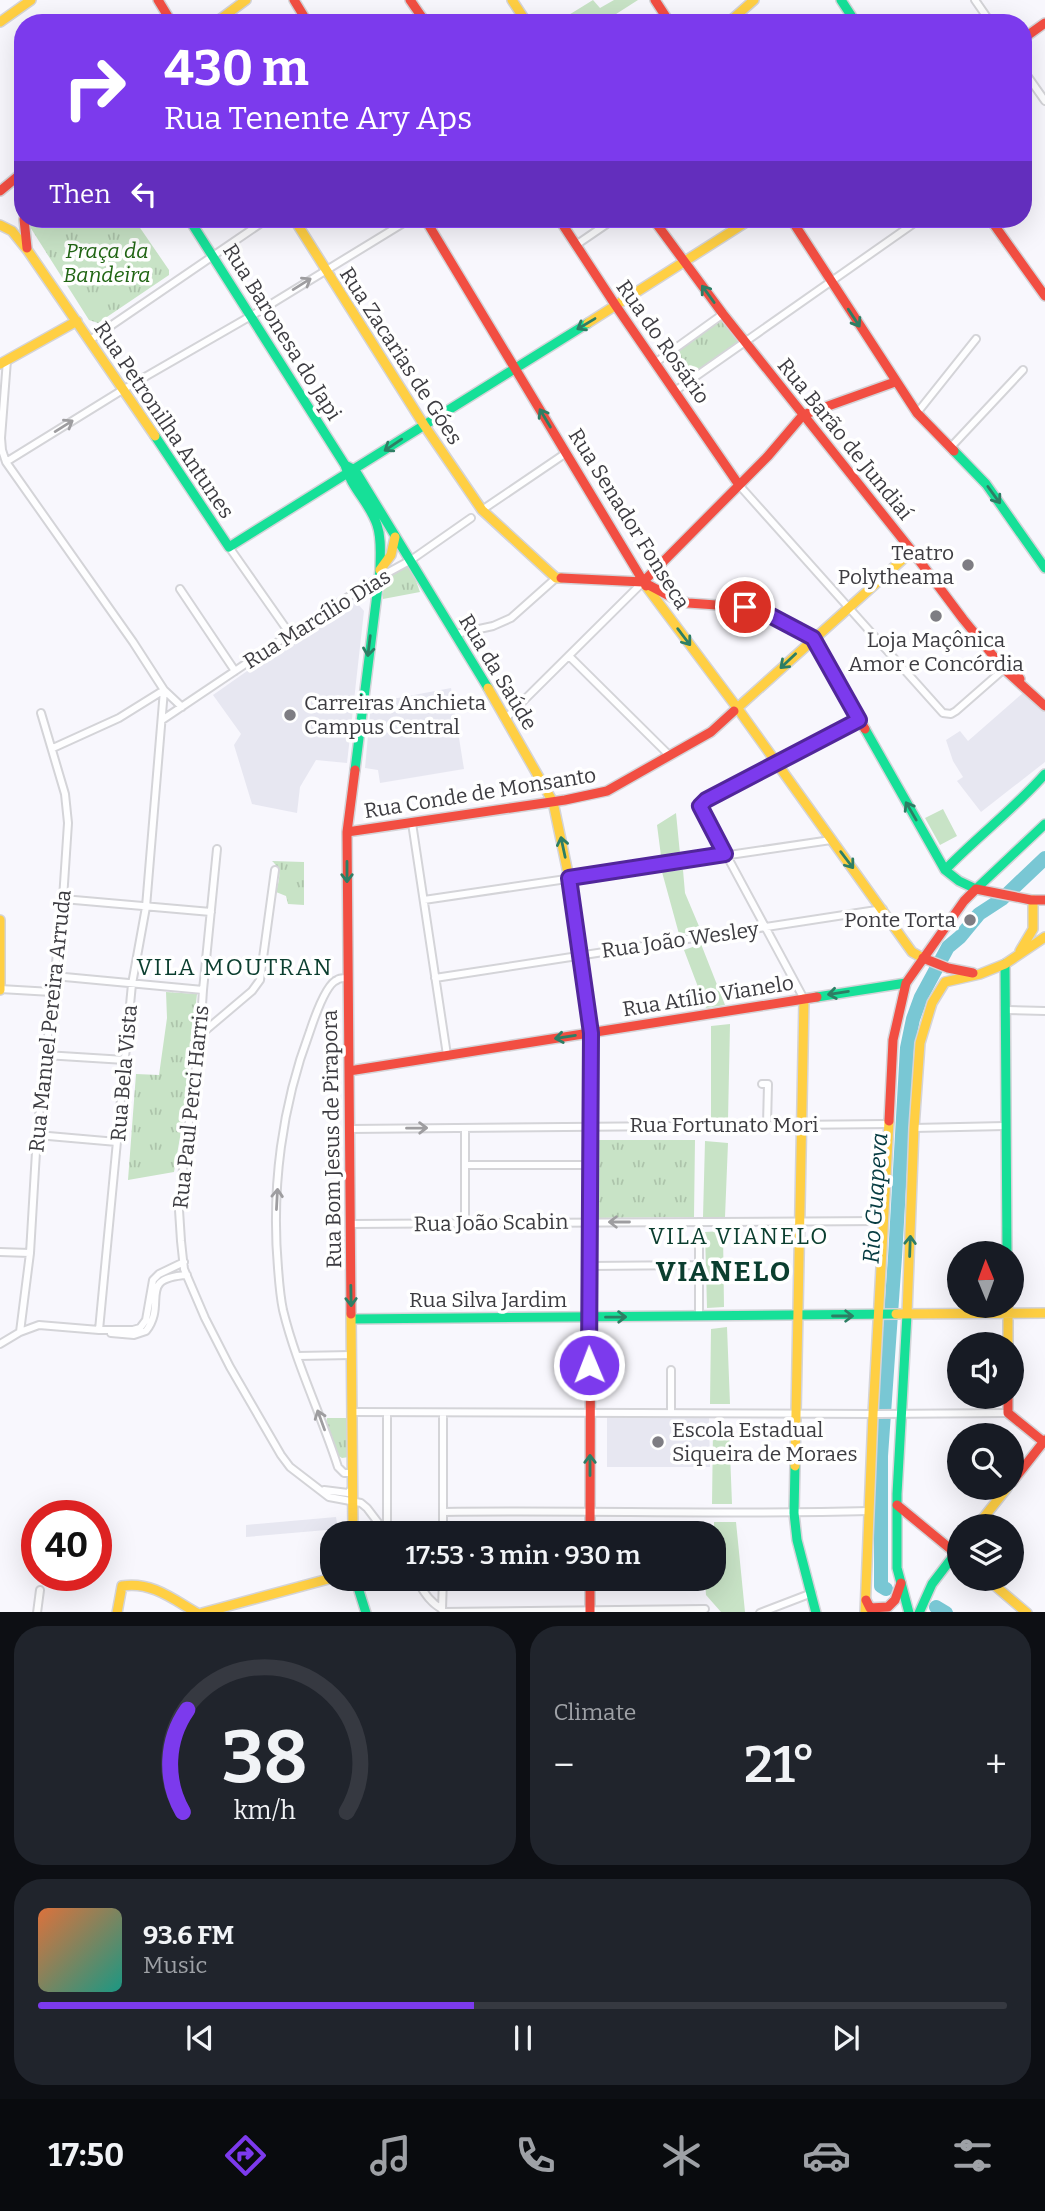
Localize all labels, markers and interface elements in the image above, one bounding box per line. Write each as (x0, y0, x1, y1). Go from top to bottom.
text: 430 m (164, 39, 309, 98)
icon: right (49, 42, 140, 133)
text: Rua Tenente Ary Aps (164, 99, 472, 137)
icon: left (125, 175, 163, 213)
text: Then (49, 179, 111, 210)
park label: Praça da Bandeira (63, 238, 151, 288)
street label: Rua Baronesa do Japi (217, 239, 347, 425)
street label: Rua Zacarias de Góes (334, 262, 468, 450)
street label: Rua do Rosário (611, 275, 715, 409)
one-way arrow (291, 277, 311, 291)
one-way arrow (701, 284, 716, 303)
one-way arrow (847, 307, 861, 327)
street label: Rua Petronilha Antunes (88, 317, 240, 523)
one-way arrow (576, 318, 596, 332)
street label: Rua Barão de Jundiaí (772, 353, 919, 526)
one-way arrow (538, 409, 552, 429)
one-way arrow (54, 418, 74, 432)
street label: Rua Senador Fonseca (563, 424, 696, 615)
one-way arrow (384, 438, 403, 452)
one-way arrow (987, 485, 1001, 504)
place label: Teatro Polytheama (838, 540, 955, 590)
marker: Teatro Polytheama (960, 557, 976, 573)
street label: Rua Marcílio Dias (239, 563, 395, 675)
pin (715, 577, 775, 637)
icon: arrive (726, 588, 764, 626)
marker: Loja Maçônica Amor e Concórdia (928, 608, 944, 624)
street label: Rua da Saúde (453, 609, 543, 735)
one-way arrow (677, 627, 691, 646)
place label: Loja Maçônica Amor e Concórdia (848, 627, 1024, 677)
one-way arrow (363, 634, 376, 657)
one-way arrow (780, 653, 797, 670)
place label: Carreiras Anchieta Campus Central (304, 690, 487, 740)
marker: Carreiras Anchieta Campus Central (282, 707, 298, 723)
street label: Rua Conde de Monsanto (362, 762, 598, 824)
one-way arrow (904, 801, 918, 821)
one-way arrow (555, 836, 569, 859)
one-way arrow (839, 851, 854, 869)
one-way arrow (340, 860, 354, 883)
street label: Rua Manuel Pereira Arruda (23, 888, 77, 1154)
place label: Ponte Torta (844, 907, 957, 933)
marker: Ponte Torta (962, 912, 978, 928)
street label: Rua João Wesley (600, 916, 761, 964)
district label: VILA MOUTRAN (136, 953, 334, 981)
street label: Rua Atílio Vianelo (621, 970, 795, 1022)
one-way arrow (828, 987, 850, 1000)
street label: Rua Bela Vista (105, 1003, 143, 1142)
street label: Rua Paul Perci Harris (167, 1004, 215, 1210)
street label: Rua Bom Jesus de Pirapora (317, 1009, 347, 1269)
one-way arrow (554, 1031, 577, 1044)
street label: Rua Fortunato Mori (629, 1112, 819, 1138)
one-way arrow (405, 1122, 428, 1135)
water label: Rio Guapeva (856, 1132, 894, 1264)
one-way arrow (270, 1188, 283, 1211)
street label: Rua João Scabin (413, 1209, 569, 1237)
one-way arrow (608, 1215, 631, 1229)
district label: VILA VIANELO (649, 1222, 829, 1250)
one-way arrow (904, 1236, 917, 1258)
north arrow (947, 1241, 1024, 1318)
map controls (947, 1241, 1024, 1591)
district label: VIANELO (656, 1255, 792, 1288)
one-way arrow (344, 1284, 358, 1307)
street label: Rua Silva Jardim (409, 1287, 567, 1313)
one-way arrow (832, 1309, 855, 1323)
one-way arrow (604, 1310, 627, 1324)
position arrow (552, 1328, 626, 1402)
button: sound (947, 1332, 1024, 1409)
one-way arrow (314, 1410, 326, 1431)
place label: Escola Estadual Siqueira de Moraes (672, 1417, 858, 1467)
button: search (947, 1423, 1024, 1500)
marker: Escola Estadual Siqueira de Moraes (650, 1434, 666, 1450)
one-way arrow (583, 1454, 597, 1477)
speed limit sign: 40 (21, 1500, 112, 1591)
button: layers (947, 1514, 1024, 1591)
text: 17:53 · 3 min · 930 m (405, 1540, 641, 1571)
text: Climate (554, 1698, 636, 1726)
text: 38 (222, 1714, 308, 1801)
text: 21° (744, 1733, 816, 1796)
text: − (554, 1742, 574, 1788)
text: + (985, 1742, 1007, 1788)
text: km/h (234, 1795, 296, 1825)
text: 93.6 FM (143, 1920, 234, 1951)
text: Music (143, 1951, 207, 1979)
icon: previous (181, 2019, 219, 2057)
icon: pause (504, 2019, 542, 2057)
icon: next (827, 2019, 865, 2057)
icon: directions (221, 2131, 270, 2180)
icon: music (366, 2131, 415, 2180)
icon: phone (511, 2131, 560, 2180)
icon: climate (657, 2131, 706, 2180)
icon: car (802, 2131, 851, 2180)
icon: filters (948, 2131, 997, 2180)
text: 17:50 (48, 2136, 124, 2174)

